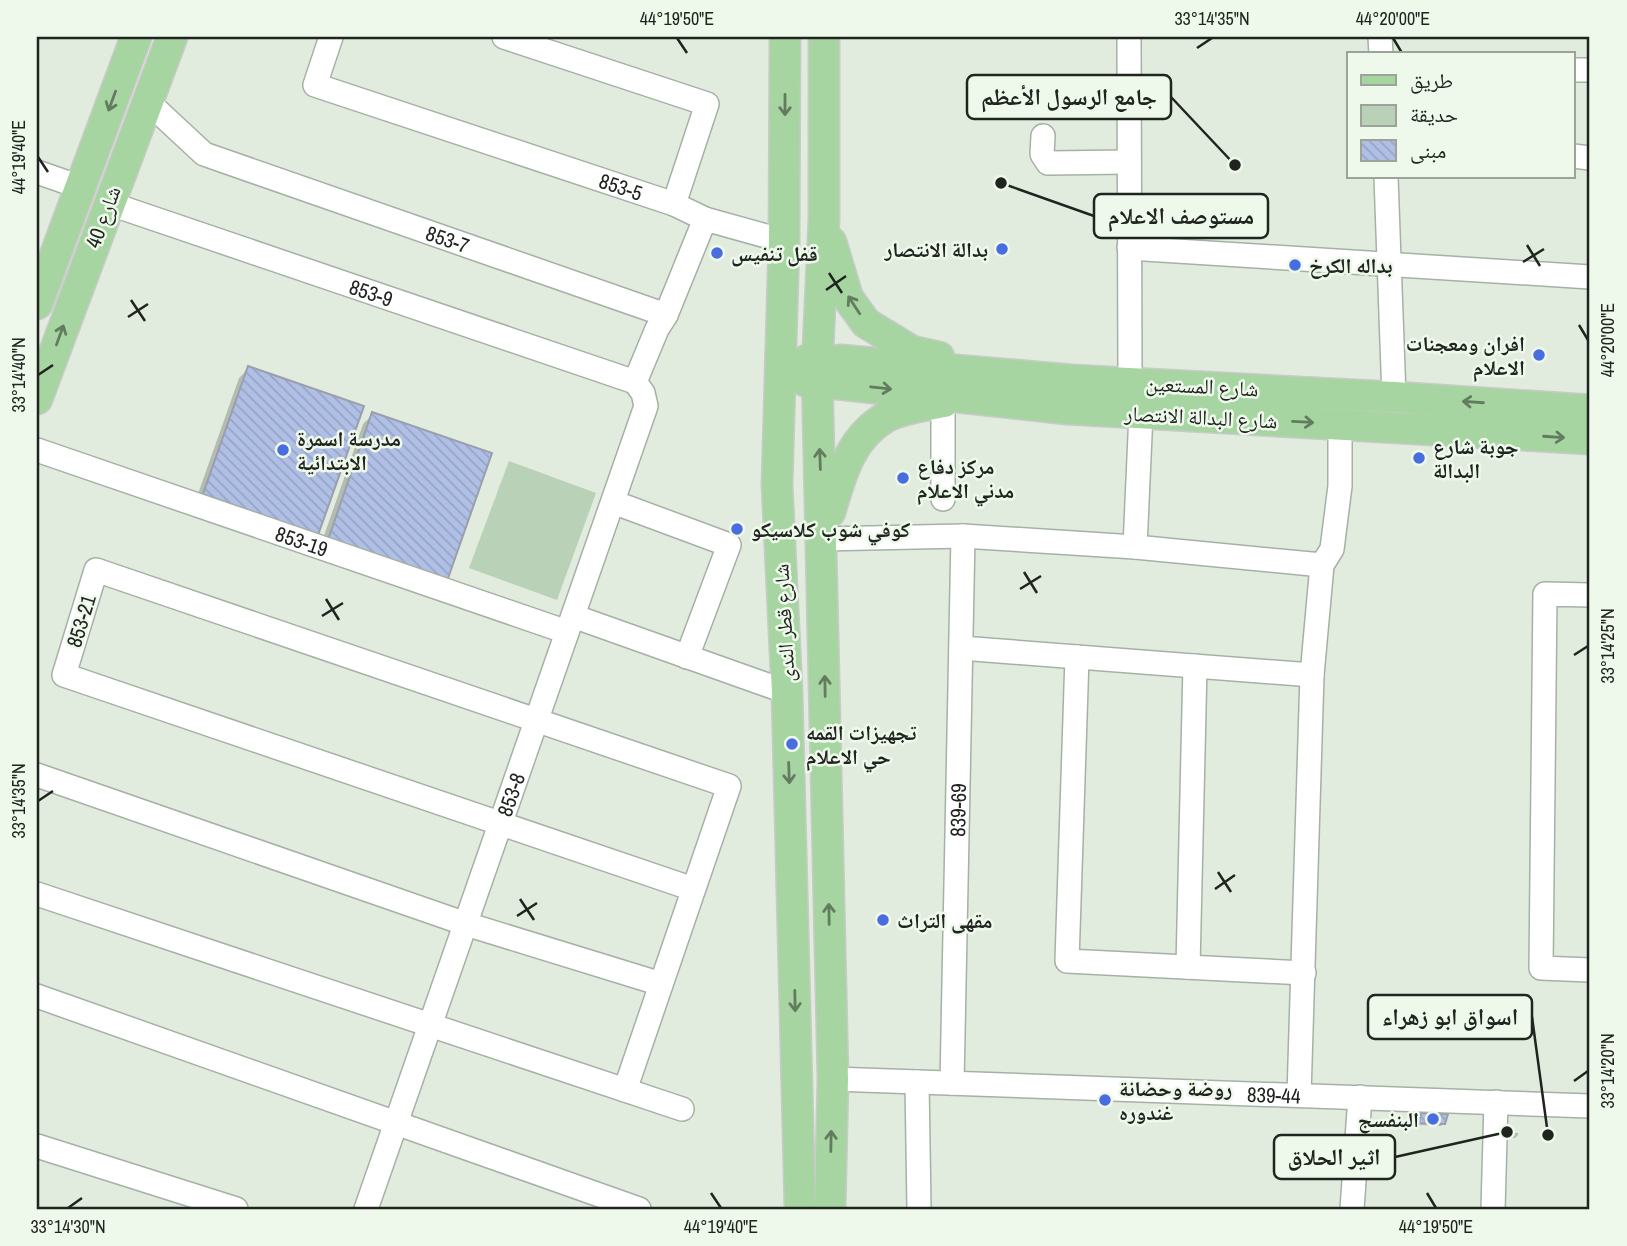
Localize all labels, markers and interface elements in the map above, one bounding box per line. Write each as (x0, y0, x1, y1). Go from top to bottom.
text: 44°19'50"E (640, 6, 714, 31)
text: 33°14'35"N (1174, 6, 1250, 31)
text: 44°20'00"E (1356, 6, 1430, 31)
legend (1347, 52, 1574, 178)
text: طريق (1410, 66, 1453, 95)
callout: جامع الرسول الأعظم (967, 75, 1171, 119)
text: جامع الرسول الأعظم (981, 81, 1157, 113)
one-way arrow (105, 89, 117, 111)
one-way arrow (778, 93, 792, 116)
text: حديقة (1410, 100, 1458, 129)
text: 44°19'40"E (6, 120, 31, 194)
text: مبنى (1410, 136, 1446, 165)
street label: 853-5 (596, 166, 646, 207)
street label: شارع 40 (78, 182, 128, 252)
callout: مستوصف الاعلام (1094, 194, 1268, 238)
text: مستوصف الاعلام (1108, 200, 1254, 232)
street label: 853-7 (422, 218, 473, 260)
place label: بدالة الانتصار (883, 235, 988, 264)
place label: قفل تنفيس (731, 239, 818, 268)
marker: بدالة الانتصار (994, 241, 1010, 257)
marker: قفل تنفيس (709, 245, 725, 261)
place label: بداله الكرخ (1309, 251, 1392, 280)
marker: بداله الكرخ (1287, 257, 1303, 273)
street label: 853-9 (346, 272, 397, 313)
one-way arrow (847, 296, 861, 316)
text: 44°20'00"E (1595, 303, 1620, 377)
one-way arrow (55, 324, 67, 346)
place label: افران ومعجنات الاعلام (1406, 329, 1525, 382)
text: 33°14'40"N (6, 337, 31, 413)
marker: افران ومعجنات الاعلام (1531, 347, 1547, 363)
street label: شارع المستعين (1145, 369, 1259, 403)
one-way arrow (869, 382, 891, 395)
one-way arrow (1462, 395, 1485, 408)
street label: شارع البدالة الانتصار (1123, 398, 1278, 435)
one-way arrow (1291, 416, 1314, 429)
place label: مدرسة اسمرة الابتدائية (297, 424, 401, 477)
one-way arrow (1542, 431, 1565, 444)
place label: جوبة شارع البدالة (1433, 432, 1519, 485)
marker: مدرسة اسمرة الابتدائية (275, 442, 291, 458)
one-way arrow (813, 447, 826, 470)
marker: جوبة شارع البدالة (1411, 450, 1427, 466)
place label: مركز دفاع مدني الاعلام (917, 452, 1014, 507)
marker: مركز دفاع مدني الاعلام (895, 470, 911, 486)
place label: كوفي شوب كلاسيكو (751, 515, 910, 546)
street label: 853-19 (272, 519, 332, 563)
marker: كوفي شوب كلاسيكو (729, 521, 745, 537)
street label: شارع قطر الندى (766, 563, 802, 683)
street label: 853-21 (59, 591, 103, 651)
text: 33°14'25"N (1595, 608, 1620, 684)
one-way arrow (818, 675, 832, 698)
place label: تجهيزات القمه حي الاعلام (806, 718, 917, 773)
marker: تجهيزات القمه حي الاعلام (784, 736, 800, 752)
one-way arrow (783, 761, 796, 784)
text: 33°14'35"N (6, 763, 31, 839)
street label: 853-8 (490, 769, 531, 820)
street label: 839-69 (942, 783, 973, 837)
one-way arrow (823, 902, 836, 925)
place label: مقهى التراث (897, 906, 992, 935)
marker: مقهى التراث (875, 912, 891, 928)
one-way arrow (788, 989, 802, 1012)
callout: اسواق ابو زهراء (1368, 995, 1532, 1039)
text: اسواق ابو زهراء (1382, 1001, 1518, 1032)
text: 33°14'20"N (1595, 1033, 1620, 1109)
place label: روضة وحضانة غندوره (1119, 1074, 1232, 1127)
street label: 839-44 (1246, 1079, 1301, 1110)
marker: روضة وحضانة غندوره (1097, 1092, 1113, 1108)
place label: البنفسج (1358, 1105, 1419, 1134)
marker: البنفسج (1425, 1111, 1441, 1127)
one-way arrow (825, 1130, 838, 1153)
callout: اثير الحلاق (1274, 1135, 1395, 1179)
text: اثير الحلاق (1287, 1141, 1381, 1172)
text: 33°14'30"N (30, 1214, 106, 1239)
text: 44°19'40"E (684, 1214, 758, 1239)
text: 44°19'50"E (1399, 1214, 1473, 1239)

